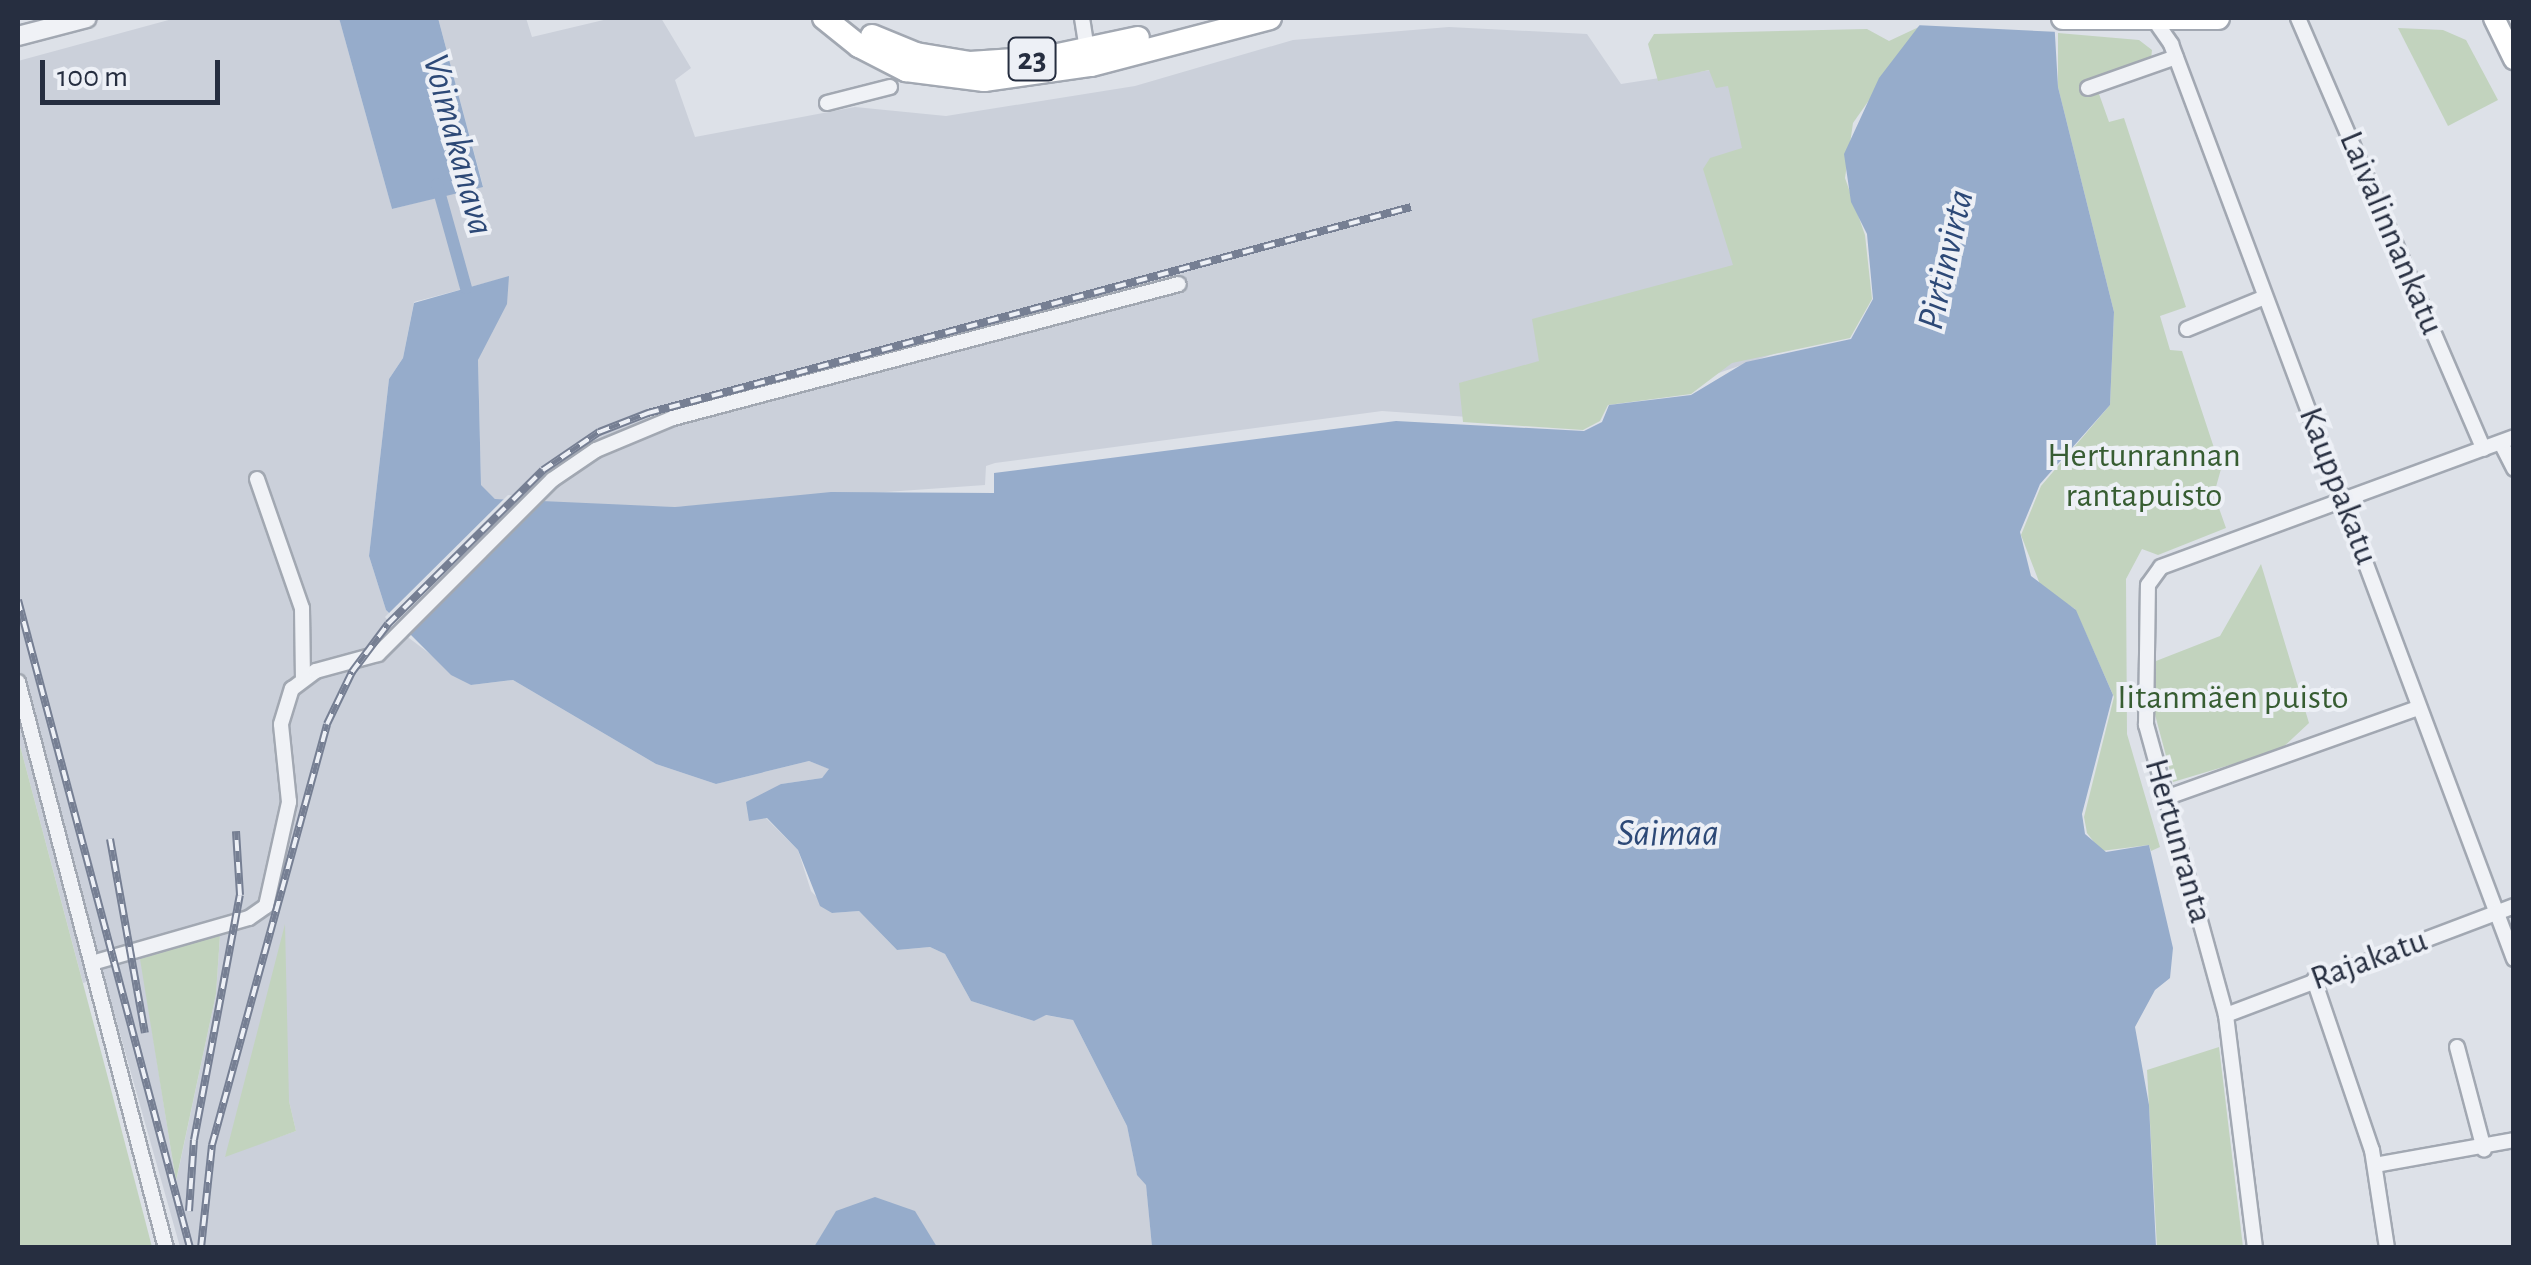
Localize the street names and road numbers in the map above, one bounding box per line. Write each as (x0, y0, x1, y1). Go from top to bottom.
road number: 23 (1007, 32, 1057, 86)
street label: Laivalinnankatu (2329, 125, 2453, 341)
street label: Kauppakatu (2289, 401, 2387, 571)
street label: Hertunranta (2134, 754, 2222, 928)
street label: Rajakatu (2305, 920, 2433, 1000)

